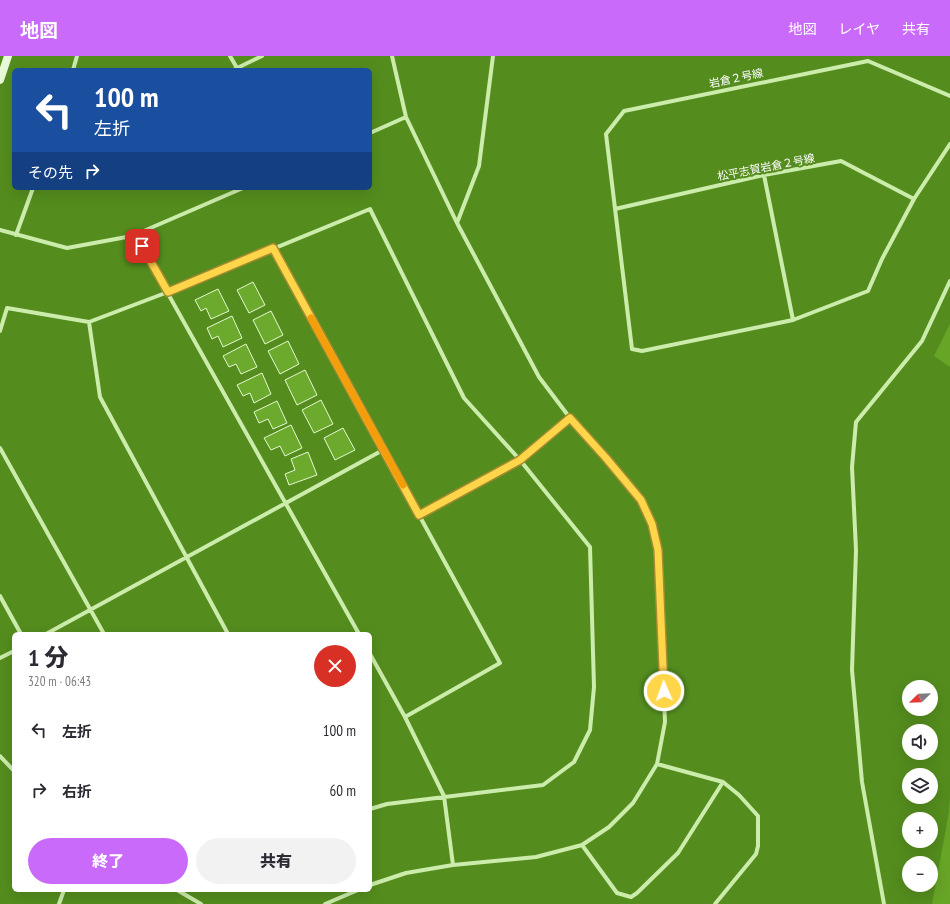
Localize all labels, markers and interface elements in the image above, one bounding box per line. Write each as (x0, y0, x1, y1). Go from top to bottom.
text: 地図 (20, 18, 58, 42)
text: 地図 (788, 20, 816, 38)
text: レイヤ (838, 20, 880, 38)
text: 共有 (902, 20, 930, 38)
street label: 岩倉２号線 (708, 65, 764, 91)
text: 100 m (94, 78, 158, 115)
icon: left (28, 84, 80, 136)
text: 左折 (94, 117, 130, 140)
street label: 松平志賀岩倉２号線 (716, 151, 816, 183)
icon: right (81, 160, 103, 182)
text: その先 (28, 163, 73, 182)
pin (125, 229, 159, 263)
icon: arrive (131, 235, 153, 257)
text: 1 分 (28, 642, 68, 673)
button: close (314, 645, 356, 687)
position arrow (643, 670, 685, 712)
text: 320 m · 06:43 (28, 673, 91, 690)
north arrow (902, 680, 938, 716)
map controls (902, 680, 938, 892)
icon: left (28, 719, 50, 741)
text: 100 m (323, 721, 356, 740)
text: 左折 (62, 722, 92, 741)
button: sound (902, 724, 938, 760)
button: layers (902, 768, 938, 804)
icon: right (28, 779, 50, 801)
text: 60 m (330, 781, 356, 800)
text: 右折 (62, 782, 92, 801)
button: + (902, 812, 938, 848)
button: 終了 (28, 838, 188, 884)
button: 共有 (196, 838, 356, 884)
button: − (902, 856, 938, 892)

